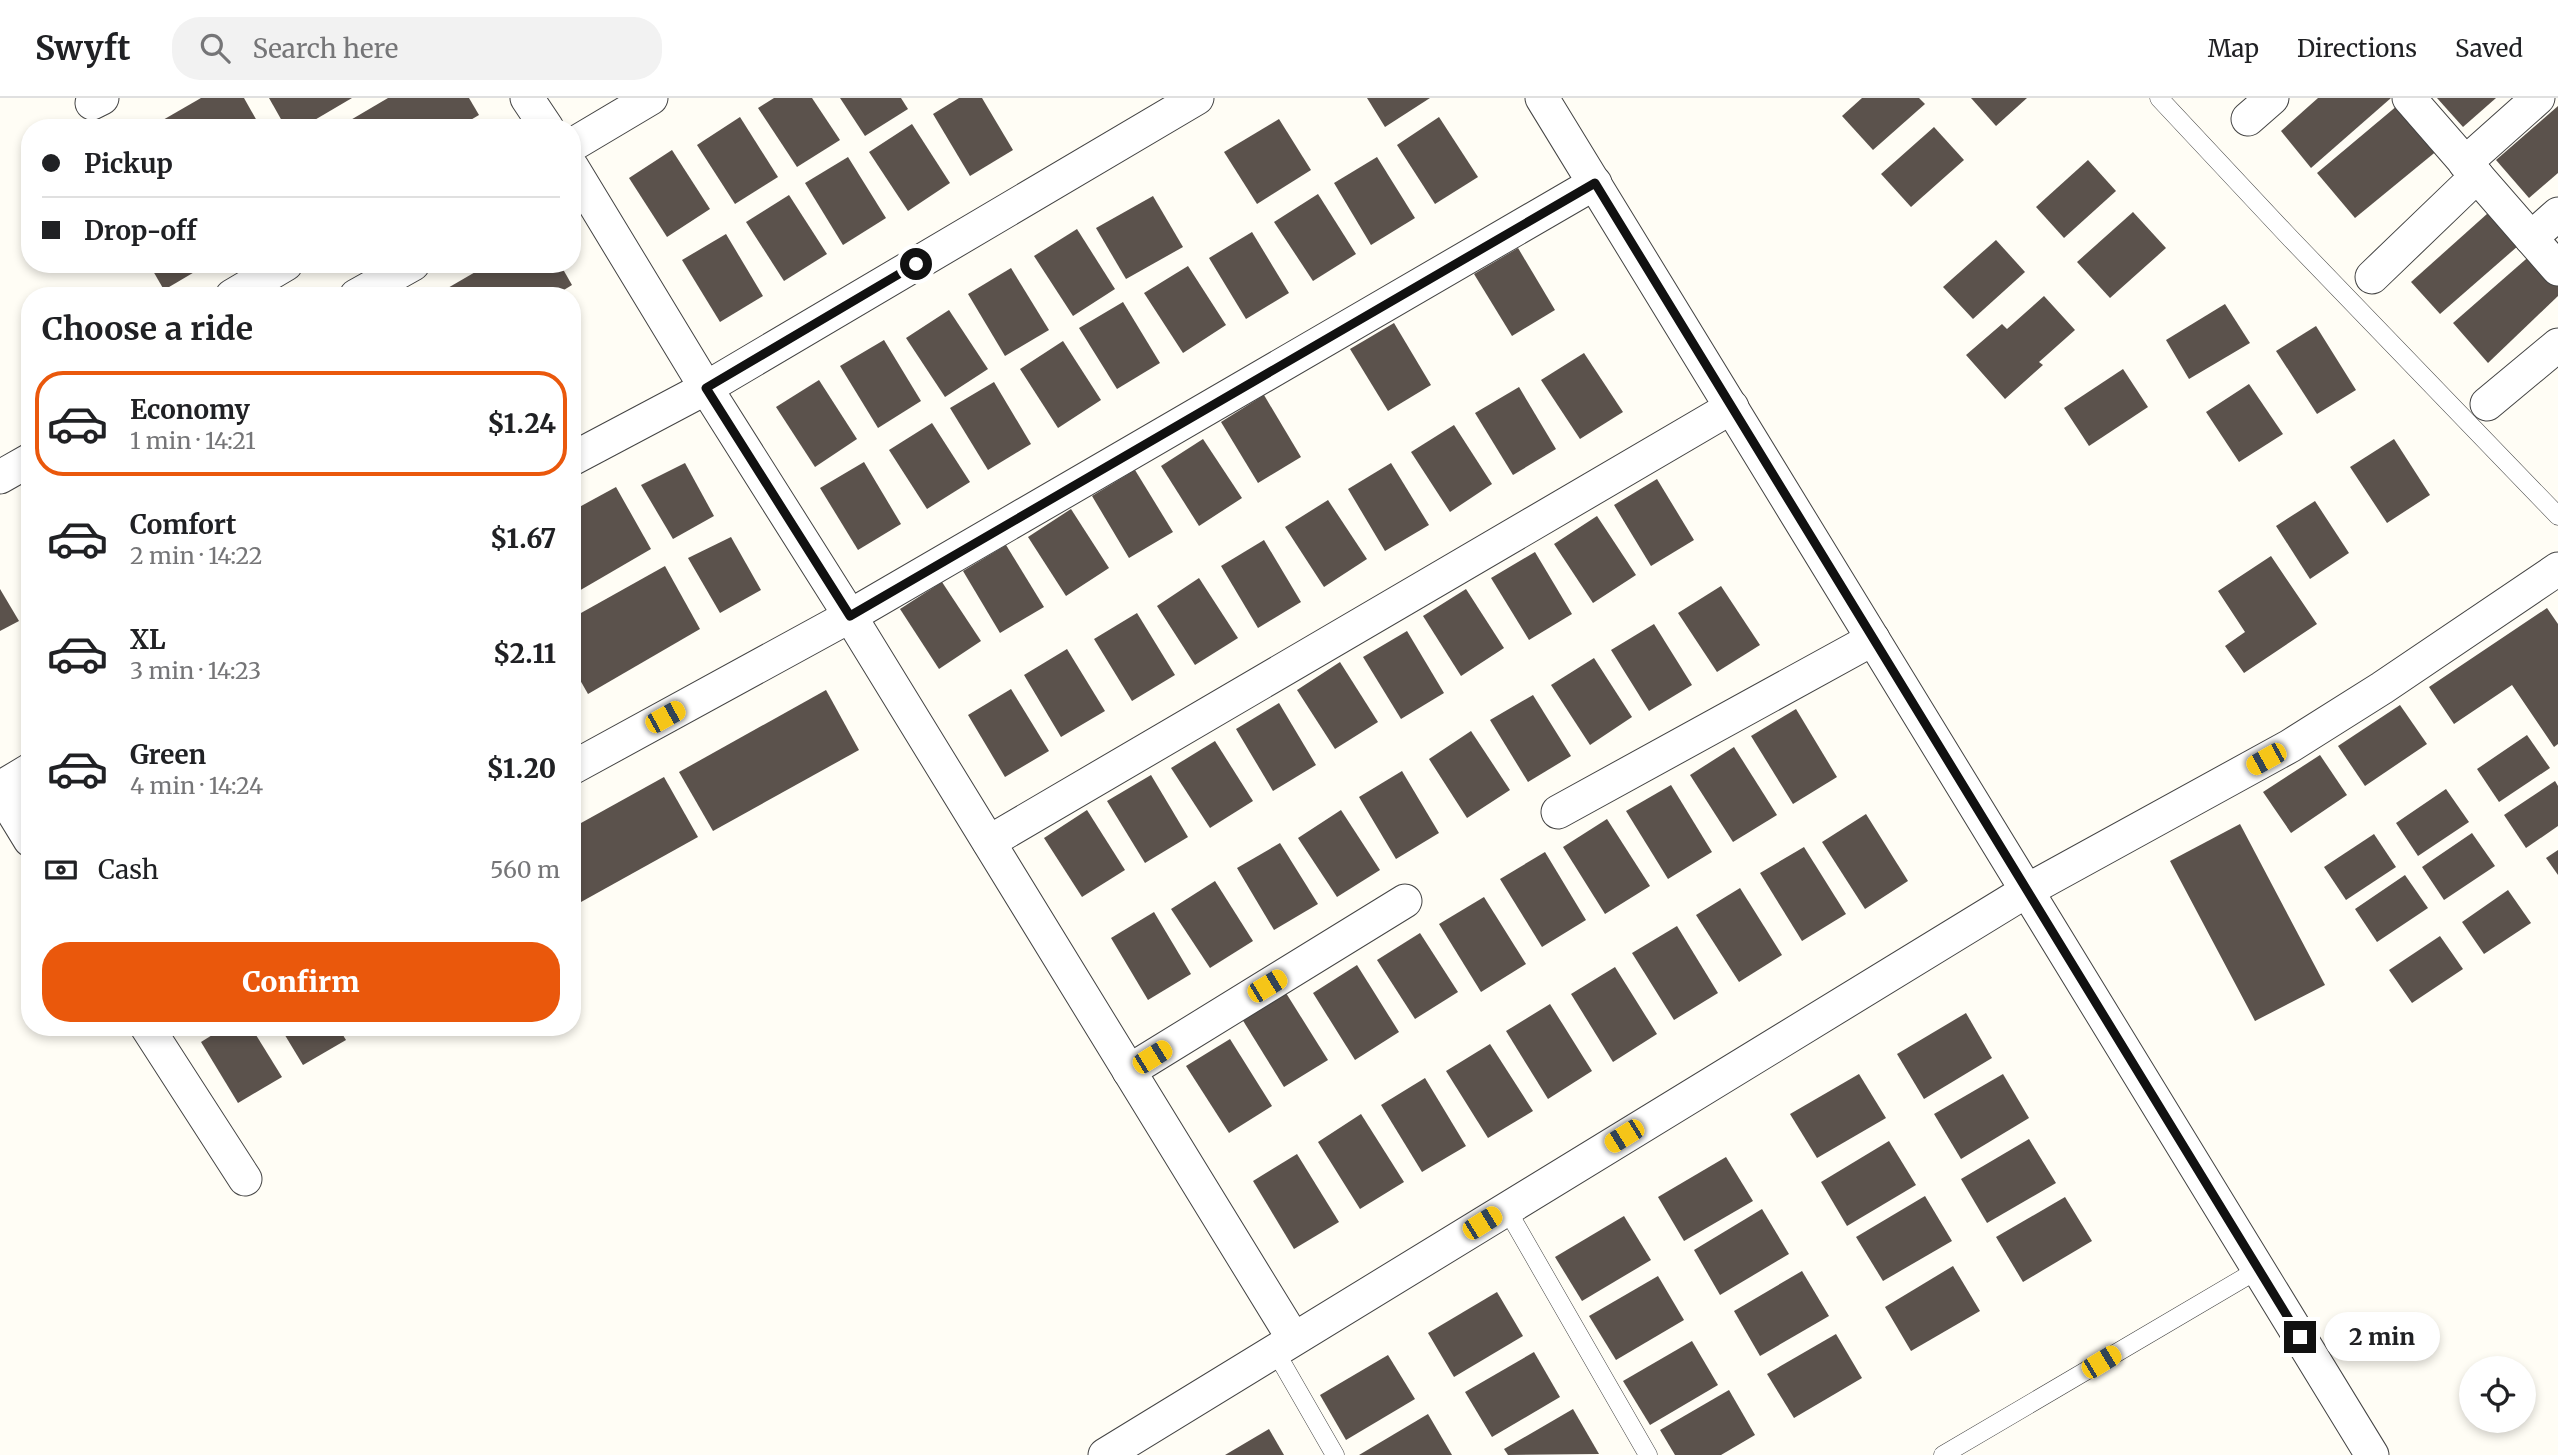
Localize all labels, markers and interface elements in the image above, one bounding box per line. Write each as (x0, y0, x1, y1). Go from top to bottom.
search box (172, 17, 662, 80)
text: Swyft (35, 28, 130, 69)
icon: search (196, 29, 234, 67)
text: Search here (252, 32, 398, 65)
text: Map (2208, 33, 2259, 64)
text: Directions (2297, 33, 2417, 64)
text: Saved (2455, 33, 2523, 64)
text: Pickup (84, 147, 173, 180)
text: Drop-off (84, 214, 197, 247)
route start (900, 248, 932, 280)
text: Choose a ride (42, 309, 253, 349)
icon: car (46, 392, 109, 455)
text: Economy (130, 393, 250, 426)
text: $1.24 (487, 407, 556, 440)
text: 1 min · 14:21 (130, 426, 256, 455)
icon: car (46, 507, 109, 570)
text: Comfort (130, 508, 236, 541)
text: $1.67 (490, 522, 556, 555)
text: 2 min · 14:22 (130, 541, 263, 570)
icon: car (46, 622, 109, 685)
text: XL (130, 623, 166, 656)
text: $2.11 (493, 637, 556, 670)
text: 3 min · 14:23 (130, 656, 261, 685)
car (642, 698, 689, 736)
icon: car (46, 737, 109, 800)
text: Green (130, 738, 206, 771)
car (2243, 740, 2290, 778)
text: $1.20 (487, 752, 556, 785)
text: 4 min · 14:24 (130, 771, 263, 800)
icon: cash (42, 851, 80, 889)
text: Cash (98, 853, 159, 886)
text: 560 m (490, 855, 560, 884)
button: Confirm (42, 942, 560, 1022)
car (1244, 966, 1291, 1006)
car (1129, 1037, 1176, 1077)
car (1601, 1116, 1648, 1156)
car (1459, 1203, 1506, 1243)
callout: 2 min (2324, 1312, 2440, 1362)
route end (2284, 1321, 2316, 1353)
text: 2 min (2349, 1322, 2415, 1351)
car (2078, 1342, 2125, 1382)
map controls (2459, 1356, 2536, 1433)
button: locate (2459, 1356, 2536, 1433)

